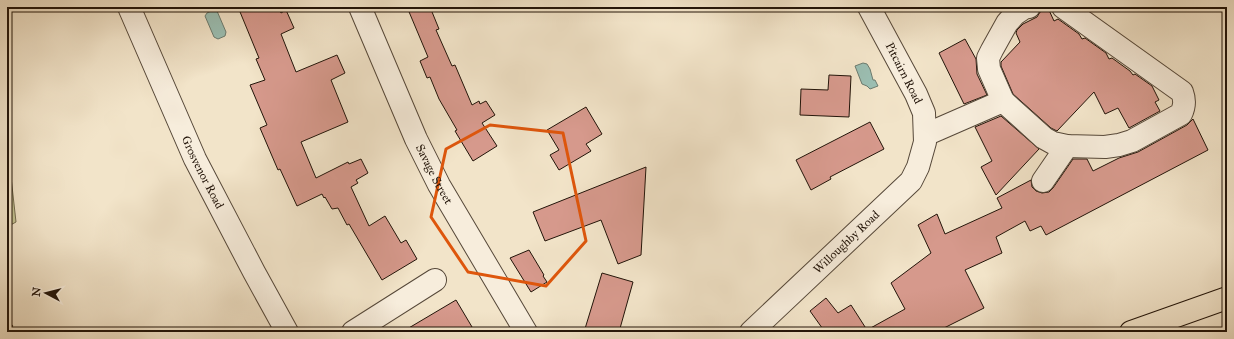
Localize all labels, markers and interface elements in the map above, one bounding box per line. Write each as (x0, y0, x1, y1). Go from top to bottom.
street label: Pitcairn Road (883, 40, 925, 106)
street label: Grosvenor Road (179, 134, 227, 211)
street label: Savage Street (413, 142, 456, 207)
street label: Willoughby Road (810, 208, 882, 277)
north arrow (26, 273, 66, 313)
text: N (30, 286, 44, 297)

